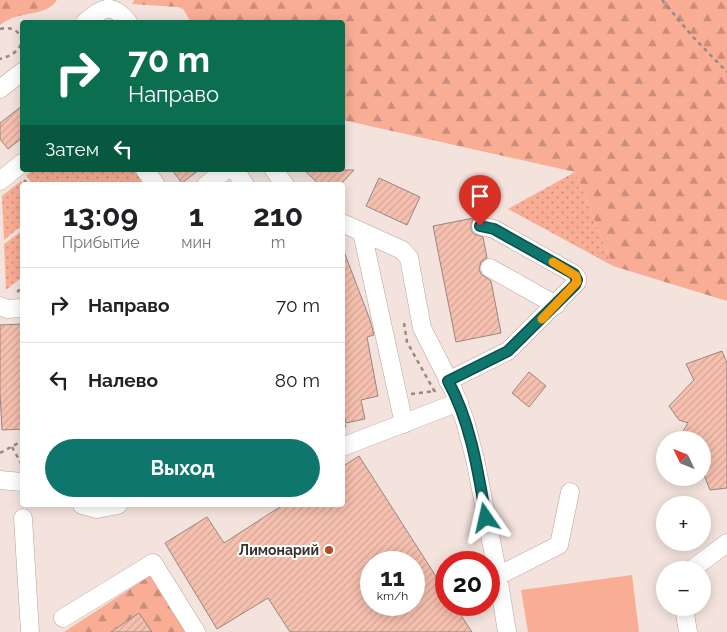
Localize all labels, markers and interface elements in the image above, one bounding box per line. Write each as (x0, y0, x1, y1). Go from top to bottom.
text: 70 m (128, 39, 210, 80)
icon: right (45, 40, 110, 105)
text: Направо (128, 81, 219, 107)
icon: left (109, 135, 137, 163)
text: Затем (45, 138, 99, 160)
pin (459, 175, 501, 226)
icon: arrive (466, 182, 494, 210)
text: 13:09 (63, 198, 138, 233)
text: 1 (189, 198, 204, 233)
text: 210 (253, 198, 303, 233)
text: Прибытие (62, 233, 140, 252)
text: мин (181, 233, 211, 252)
text: m (271, 233, 286, 252)
icon: right (45, 291, 73, 319)
text: Направо (88, 294, 169, 316)
text: 70 m (276, 294, 320, 316)
icon: left (45, 366, 73, 394)
text: Налево (88, 369, 158, 391)
text: 80 m (275, 369, 320, 391)
north arrow (656, 431, 711, 486)
map controls (656, 431, 711, 616)
button: Выход (45, 439, 320, 497)
position arrow (459, 491, 511, 543)
button: + (656, 496, 711, 551)
place label: Лимонарий (239, 542, 319, 558)
marker: Лимонарий (323, 544, 335, 556)
speed limit sign: 20 (435, 551, 500, 616)
button: − (656, 561, 711, 616)
text: 11 (380, 562, 405, 592)
text: km/h (377, 589, 408, 603)

